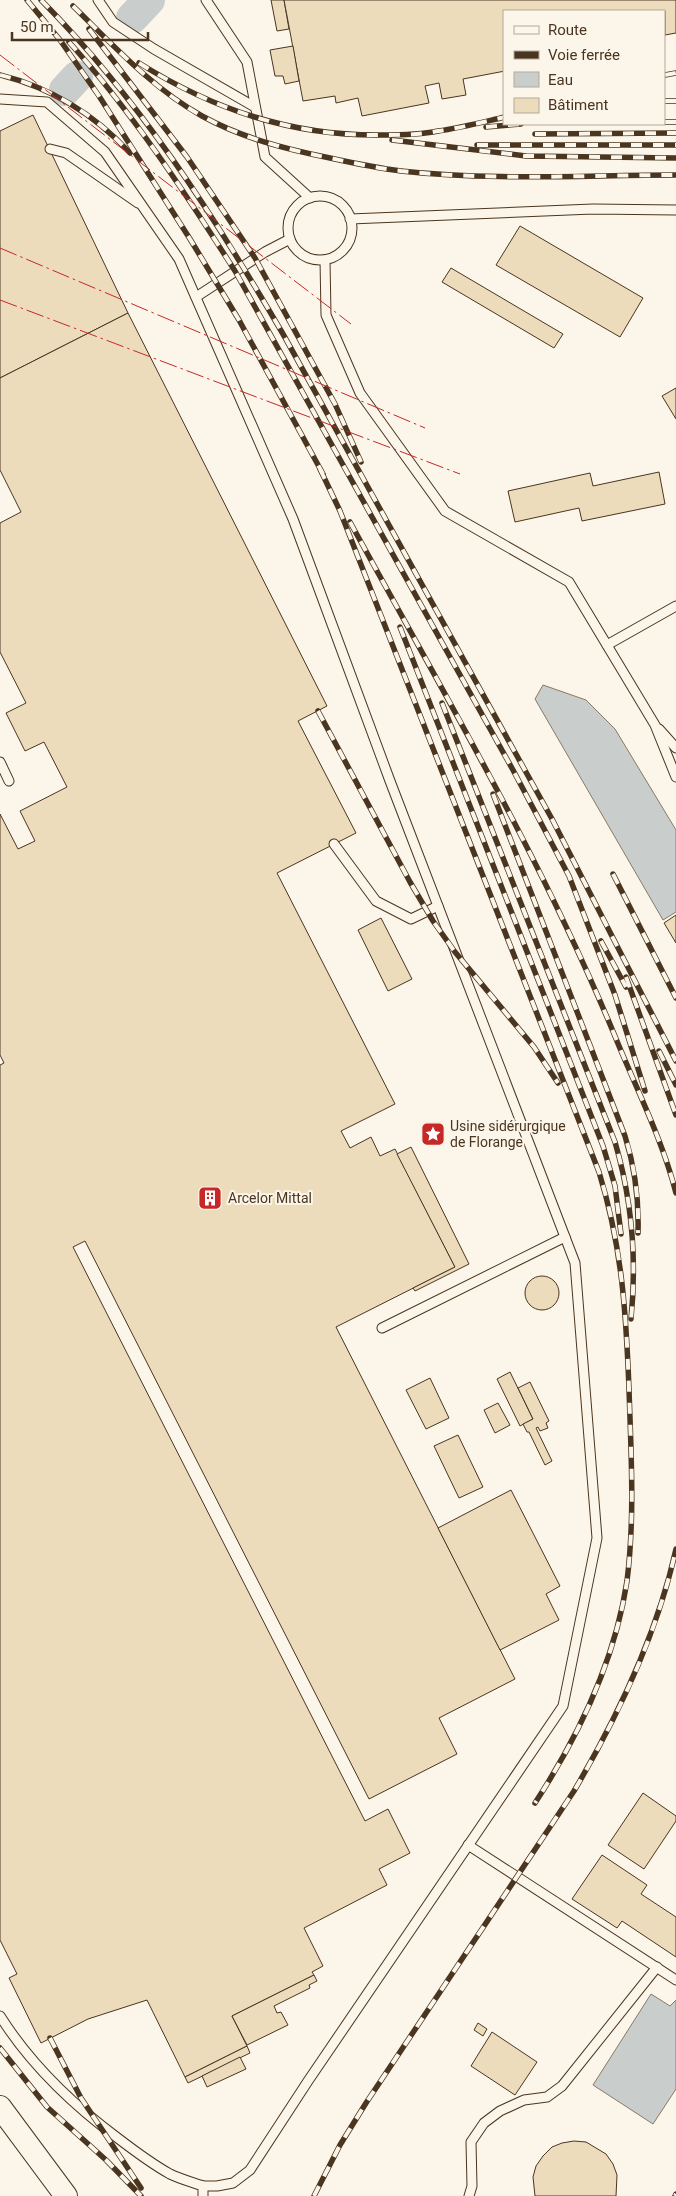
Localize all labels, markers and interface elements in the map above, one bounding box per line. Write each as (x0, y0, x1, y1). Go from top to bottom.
scale bar (12, 10, 149, 42)
legend (503, 10, 666, 125)
text: 50 m (20, 18, 54, 36)
text: Route (548, 21, 587, 39)
text: Voie ferrée (548, 46, 620, 64)
text: Eau (548, 71, 573, 89)
text: Bâtiment (548, 96, 608, 114)
place label: Usine sidérurgique de Florange (450, 1118, 566, 1150)
place icon: Usine sidérurgique de Florange (420, 1121, 446, 1147)
building icon: Arcelor Mittal (197, 1185, 223, 1211)
place label: Arcelor Mittal (228, 1190, 312, 1206)

